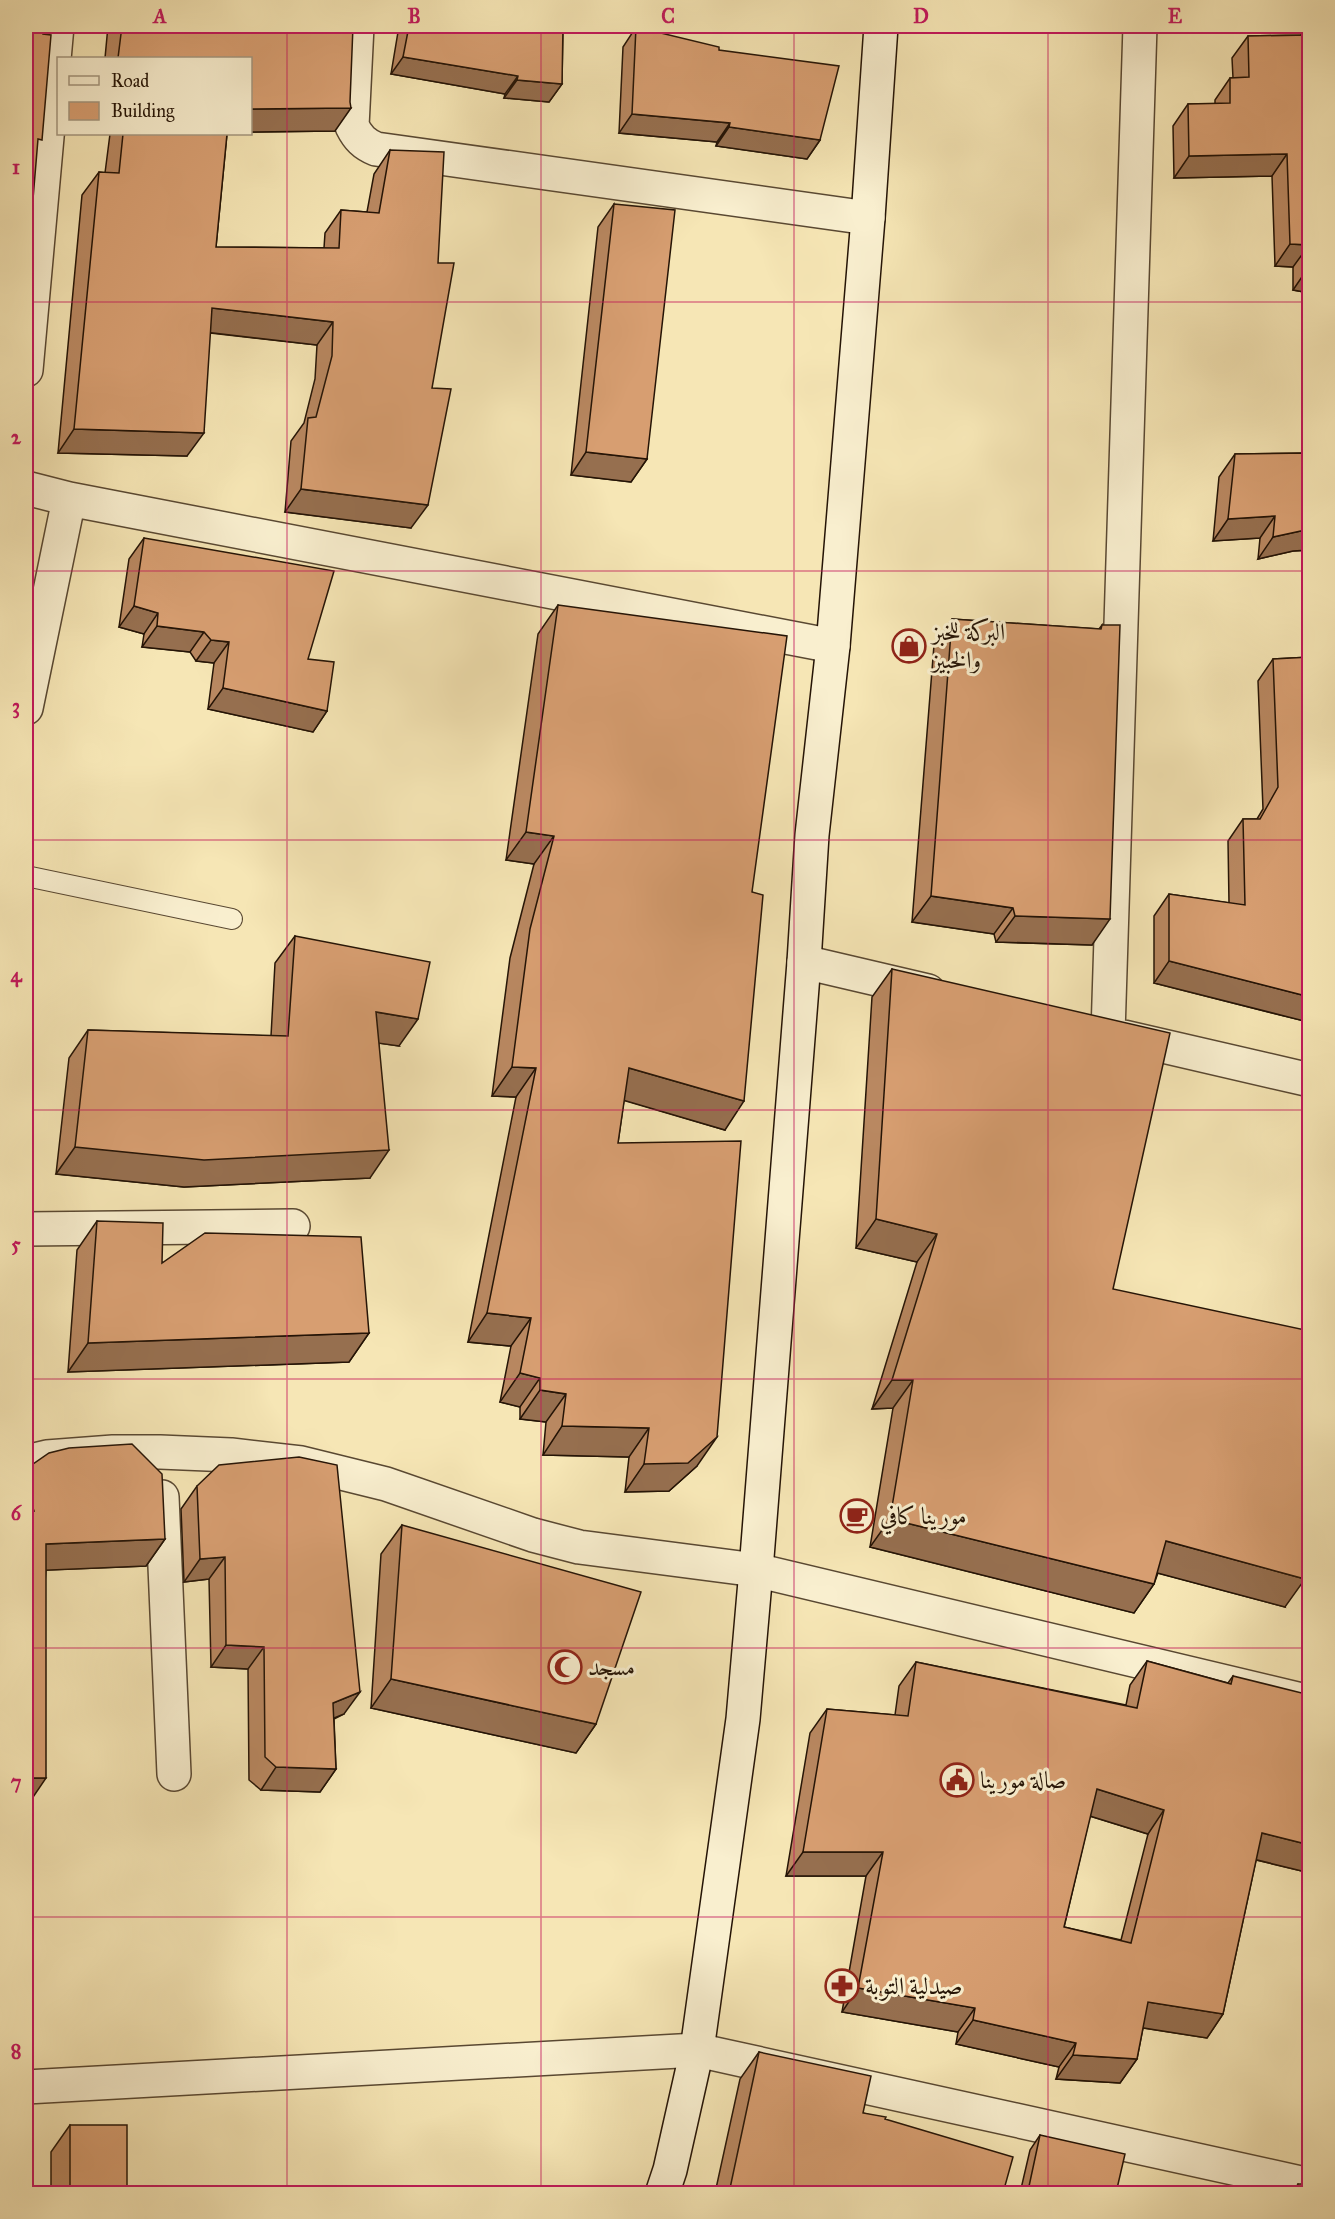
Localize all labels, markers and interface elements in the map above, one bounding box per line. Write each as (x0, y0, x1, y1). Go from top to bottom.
text: A (151, 4, 167, 28)
text: B (407, 4, 421, 28)
text: C (661, 4, 675, 28)
text: D (913, 4, 929, 28)
text: E (1168, 4, 1183, 28)
legend (57, 57, 252, 135)
text: Road (111, 70, 149, 92)
text: Building (111, 100, 175, 123)
text: 1 (12, 155, 20, 179)
text: 2 (11, 425, 22, 449)
place label: البركة للخبز والخبيز (929, 617, 1005, 675)
shop icon: البركة للخبز والخبيز (891, 628, 927, 664)
text: 3 (12, 694, 20, 719)
text: 4 (10, 963, 22, 988)
text: 5 (11, 1232, 21, 1256)
cafe icon: مورينا كافي (839, 1498, 875, 1534)
text: 6 (11, 1501, 23, 1525)
place label: مورينا كافي (880, 1501, 967, 1535)
mosque icon: مسجد (547, 1649, 583, 1685)
place label: مسجد (588, 1652, 635, 1682)
public building icon: صالة مورينا (939, 1762, 975, 1798)
place label: صالة مورينا (980, 1765, 1066, 1795)
text: 7 (11, 1770, 22, 1794)
pharmacy icon: صيدلية التوبة (824, 1968, 860, 2004)
place label: صيدلية التوبة (865, 1971, 962, 2001)
text: 8 (11, 2039, 21, 2063)

